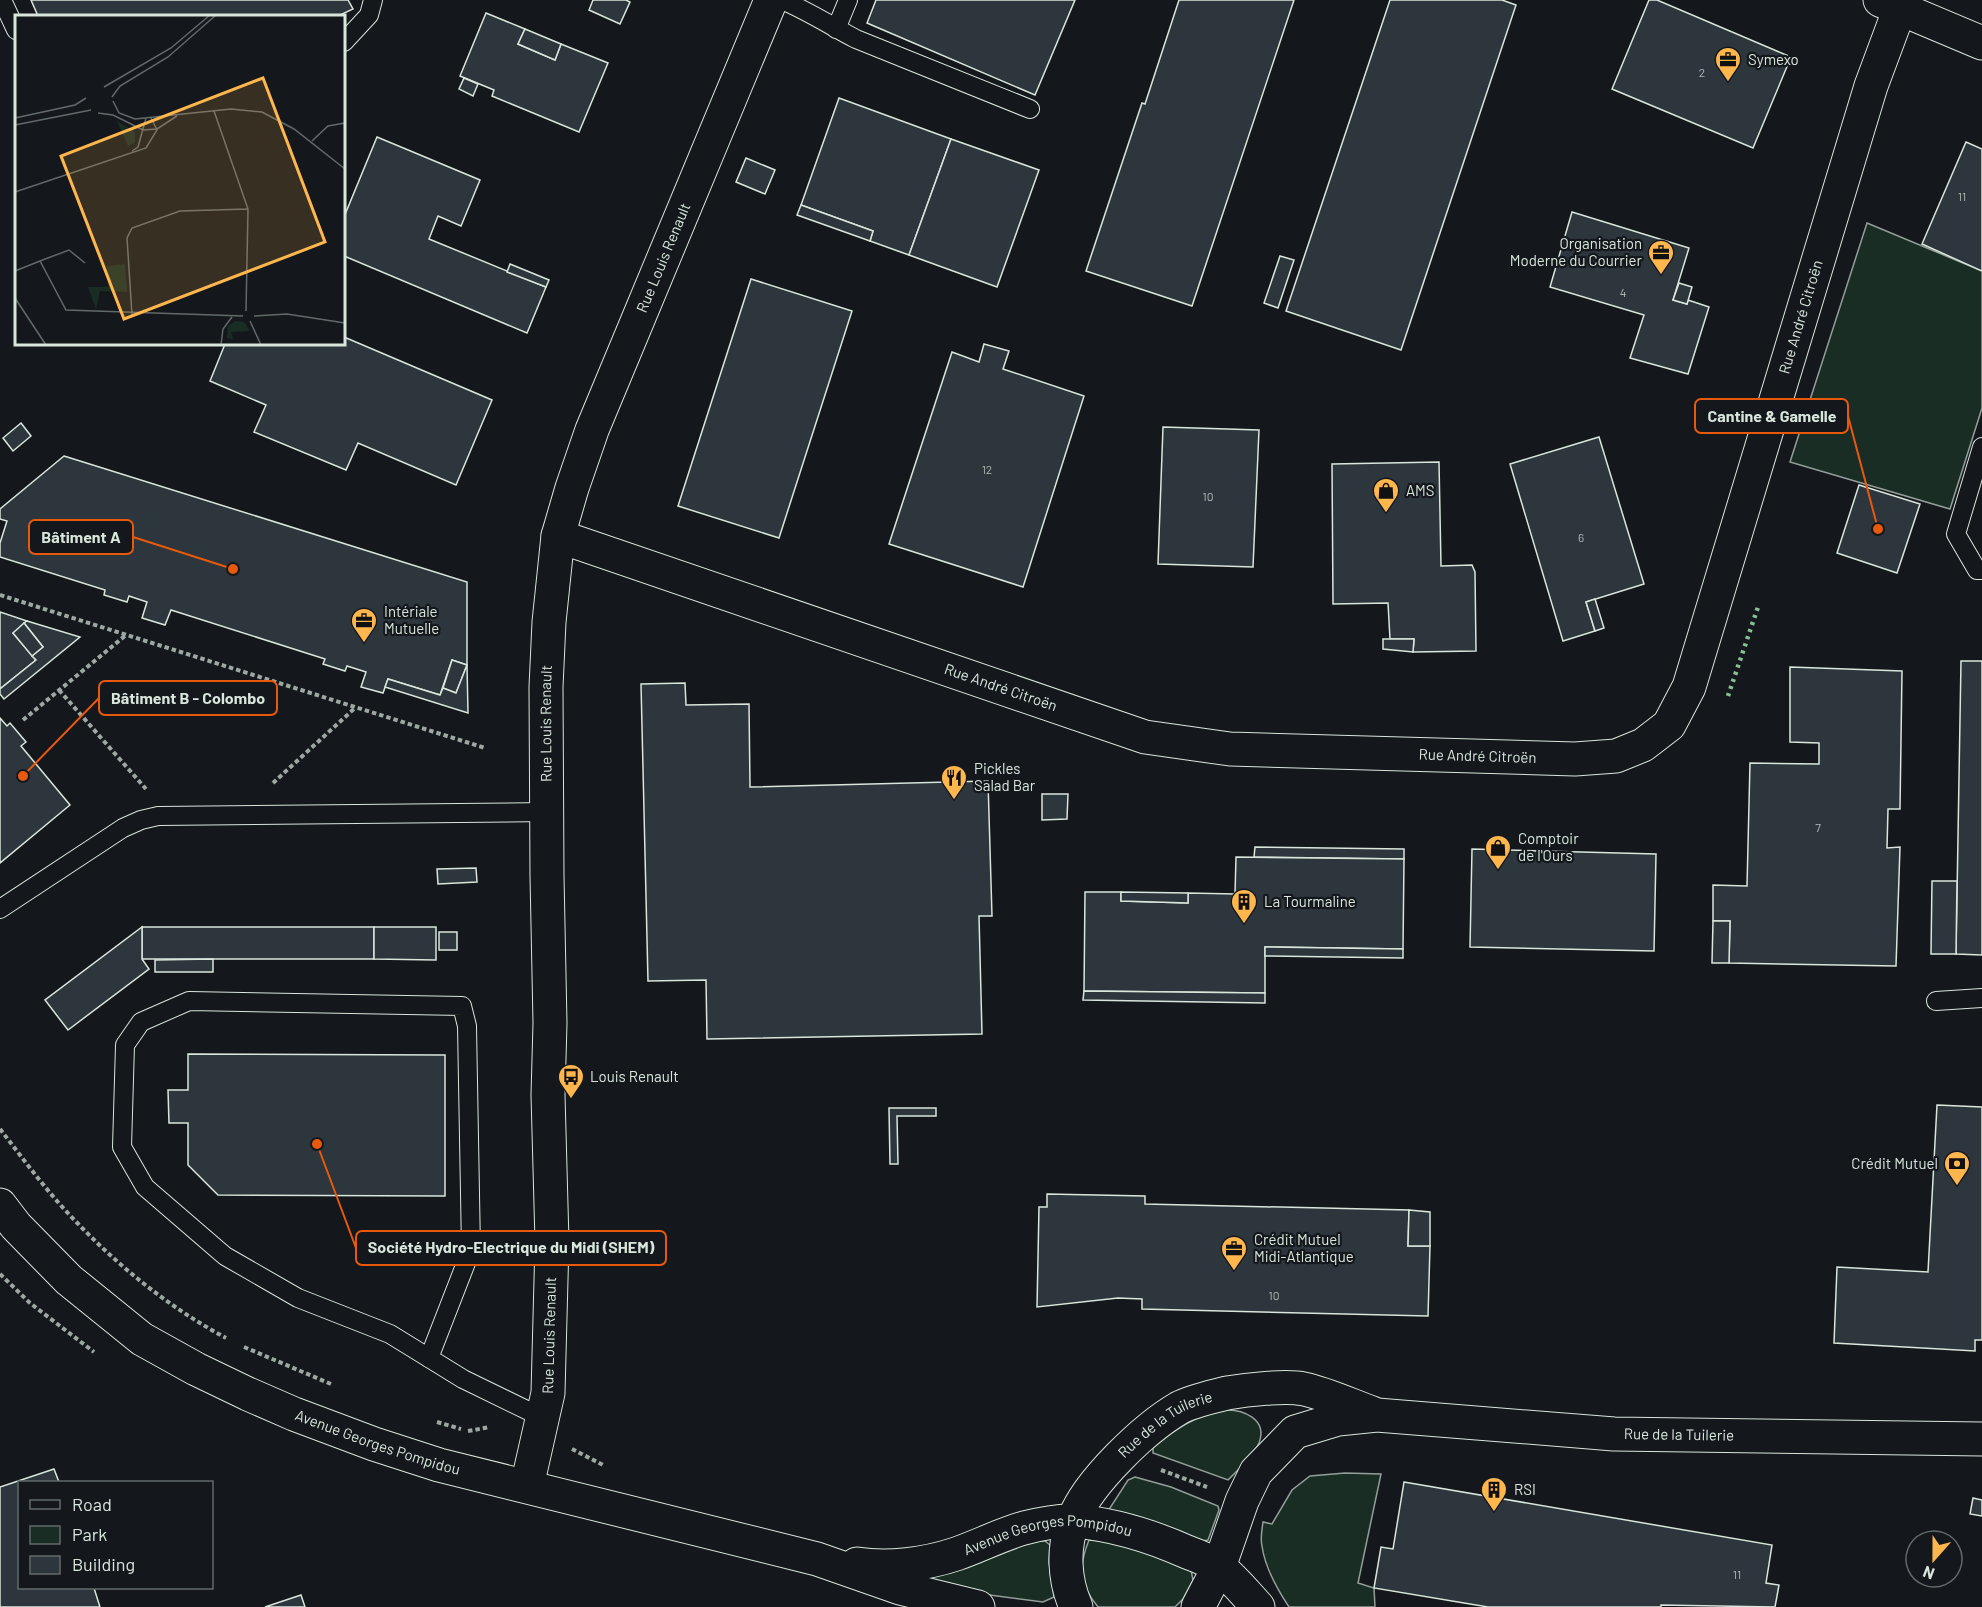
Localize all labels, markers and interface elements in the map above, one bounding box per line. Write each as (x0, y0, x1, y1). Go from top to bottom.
inset map (15, 15, 345, 345)
office icon: Symexo (1713, 45, 1743, 83)
place label: Symexo (1748, 50, 1799, 68)
house number: 2 (1699, 65, 1705, 79)
house number: 11 (1958, 189, 1966, 203)
street label: Rue Louis Renault (632, 200, 694, 315)
place label: Organisation Moderne du Courrier (1510, 234, 1643, 269)
office icon: Organisation Moderne du Courrier (1646, 238, 1676, 276)
street label: Rue André Citroën (1774, 258, 1826, 376)
house number: 4 (1620, 285, 1626, 299)
callout: Cantine & Gamelle (1695, 399, 1848, 433)
text: Cantine & Gamelle (1708, 406, 1837, 425)
house number: 12 (982, 462, 992, 476)
shop icon: AMS (1371, 476, 1401, 514)
place label: AMS (1406, 481, 1435, 499)
house number: 10 (1203, 489, 1213, 503)
callout: Bâtiment A (29, 520, 133, 554)
text: Bâtiment A (41, 527, 121, 546)
house number: 6 (1578, 530, 1584, 544)
place label: Intériale Mutuelle (384, 602, 439, 637)
office icon: Intériale Mutuelle (349, 606, 379, 644)
street label: Rue André Citroën (942, 659, 1060, 714)
street label: Rue Louis Renault (536, 665, 555, 782)
callout: Bâtiment B - Colombo (99, 681, 277, 715)
text: Bâtiment B - Colombo (111, 688, 265, 707)
street label: Rue André Citroën (1418, 744, 1537, 766)
place label: Pickles Salad Bar (974, 759, 1036, 794)
restaurant icon: Pickles Salad Bar (939, 763, 969, 801)
house number: 7 (1815, 820, 1821, 834)
place label: Comptoir de l'Ours (1518, 829, 1579, 864)
shop icon: Comptoir de l'Ours (1483, 833, 1513, 871)
building icon: La Tourmaline (1229, 887, 1259, 925)
place label: La Tourmaline (1264, 892, 1356, 910)
bus stop icon: Louis Renault (556, 1062, 586, 1100)
place label: Louis Renault (590, 1067, 679, 1085)
bank icon: Crédit Mutuel (1942, 1149, 1972, 1187)
place label: Crédit Mutuel (1851, 1154, 1938, 1172)
place label: Crédit Mutuel Midi-Atlantique (1254, 1230, 1354, 1265)
callout: Société Hydro-Electrique du Midi (SHEM) (356, 1231, 666, 1265)
office icon: Crédit Mutuel Midi-Atlantique (1219, 1234, 1249, 1272)
text: Société Hydro-Electrique du Midi (SHEM) (368, 1237, 655, 1256)
street label: Rue Louis Renault (538, 1277, 559, 1394)
house number: 10 (1269, 1288, 1279, 1302)
street label: Rue de la Tuilerie (1114, 1387, 1214, 1461)
street label: Avenue Georges Pompidou (293, 1405, 462, 1478)
street label: Rue de la Tuilerie (1624, 1424, 1734, 1444)
building icon: RSI (1479, 1475, 1509, 1513)
place label: RSI (1514, 1480, 1536, 1498)
legend (18, 1481, 213, 1589)
text: Road (72, 1493, 112, 1515)
street label: Avenue Georges Pompidou (961, 1511, 1134, 1558)
text: Park (72, 1523, 107, 1545)
north arrow (1904, 1529, 1964, 1589)
text: Building (72, 1553, 135, 1575)
text: N (1920, 1563, 1937, 1584)
house number: 11 (1733, 1567, 1741, 1581)

